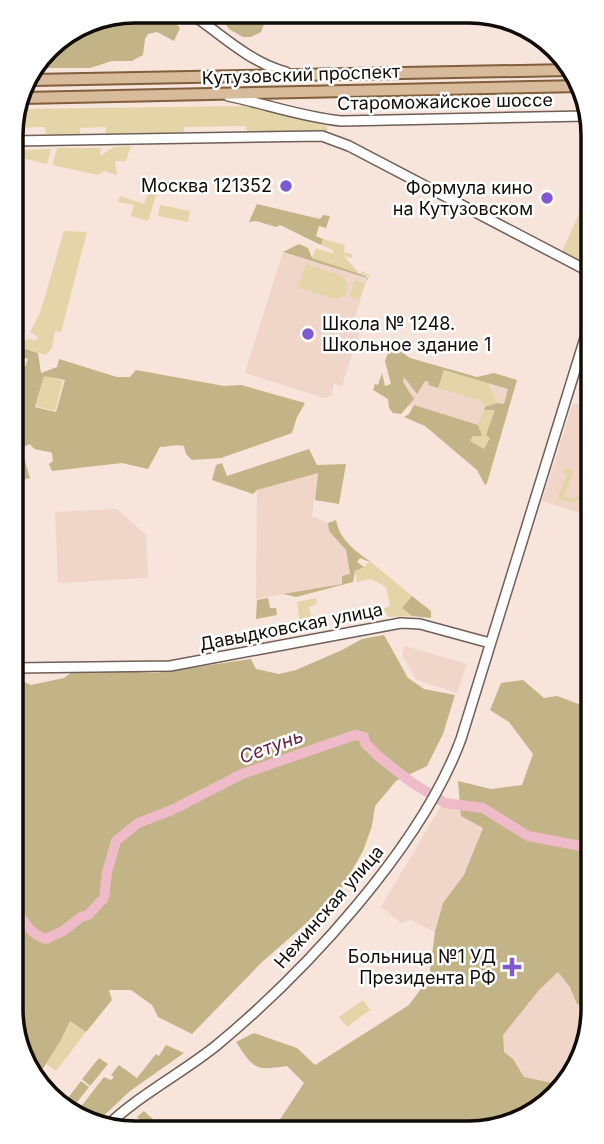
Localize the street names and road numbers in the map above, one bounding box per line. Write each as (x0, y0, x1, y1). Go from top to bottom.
street label: Кутузовский проспект (202, 61, 401, 88)
street label: Староможайское шоссе (337, 89, 553, 114)
street label: Давыдковская улица (197, 598, 384, 655)
street label: Нежинская улица (270, 841, 388, 972)

